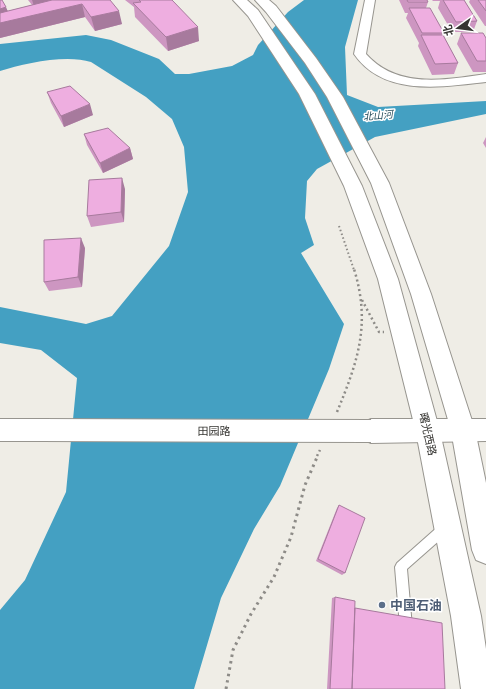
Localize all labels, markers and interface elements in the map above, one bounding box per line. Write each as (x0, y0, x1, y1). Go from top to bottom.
north arrow (438, 8, 478, 48)
text: 北 (441, 23, 456, 37)
water label: 北山河 (363, 109, 395, 122)
street label: 曙光西路 (416, 411, 439, 457)
street label: 田园路 (198, 425, 231, 438)
place label: 中国石油 (390, 598, 442, 613)
marker: 中国石油 (377, 600, 387, 610)

